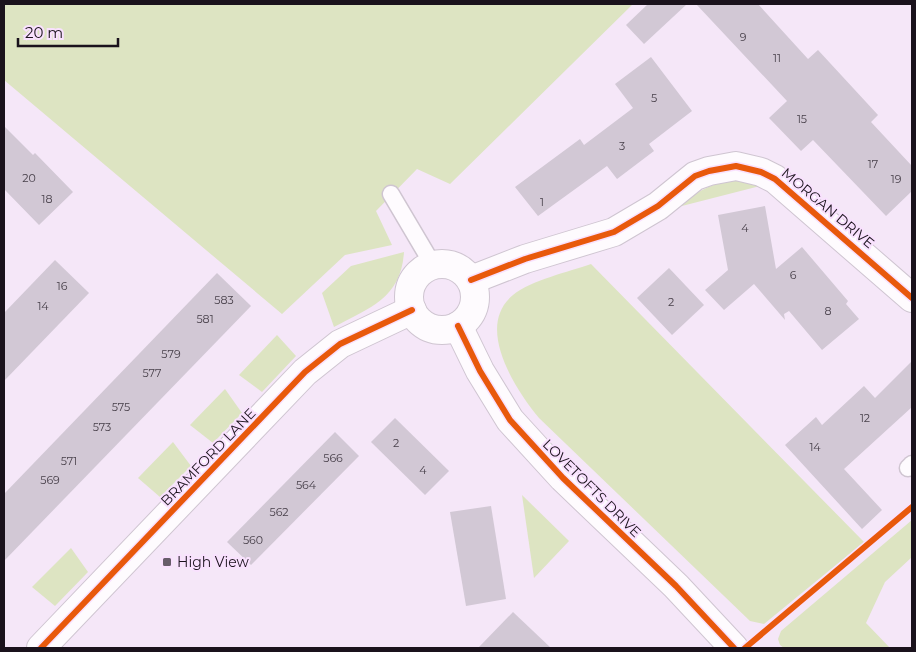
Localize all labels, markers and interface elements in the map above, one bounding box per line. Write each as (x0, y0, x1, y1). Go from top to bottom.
scale bar (18, 15, 118, 47)
text: 20 m (25, 23, 63, 42)
house number: 9 (740, 30, 747, 44)
house number: 11 (773, 51, 781, 65)
house number: 5 (651, 91, 657, 105)
house number: 15 (797, 112, 807, 126)
house number: 3 (619, 139, 625, 153)
house number: 17 (868, 157, 878, 171)
street label: MORGAN DRIVE (778, 164, 878, 252)
house number: 20 (22, 171, 36, 185)
house number: 19 (891, 172, 902, 186)
house number: 18 (42, 192, 53, 206)
house number: 1 (540, 195, 544, 209)
house number: 4 (741, 221, 749, 235)
house number: 6 (790, 268, 797, 282)
house number: 16 (57, 279, 68, 293)
house number: 583 (214, 293, 234, 307)
house number: 2 (668, 295, 674, 309)
house number: 14 (37, 299, 49, 313)
house number: 8 (824, 304, 832, 318)
house number: 581 (196, 312, 214, 326)
house number: 579 (161, 347, 181, 361)
house number: 577 (142, 366, 162, 380)
house number: 575 (112, 400, 130, 414)
street label: BRAMFORD LANE (157, 404, 259, 510)
house number: 12 (860, 411, 870, 425)
house number: 573 (93, 420, 111, 434)
street label: LOVETOFTS DRIVE (539, 435, 645, 541)
house number: 2 (393, 436, 399, 450)
house number: 14 (809, 440, 821, 454)
house number: 566 (323, 451, 343, 465)
house number: 571 (61, 454, 77, 468)
house number: 4 (419, 463, 427, 477)
house number: 569 (40, 473, 60, 487)
house number: 564 (296, 478, 317, 492)
house number: 562 (269, 505, 289, 519)
house number: 560 (243, 533, 263, 547)
place label: High View (177, 553, 249, 571)
marker: High View (161, 556, 173, 568)

